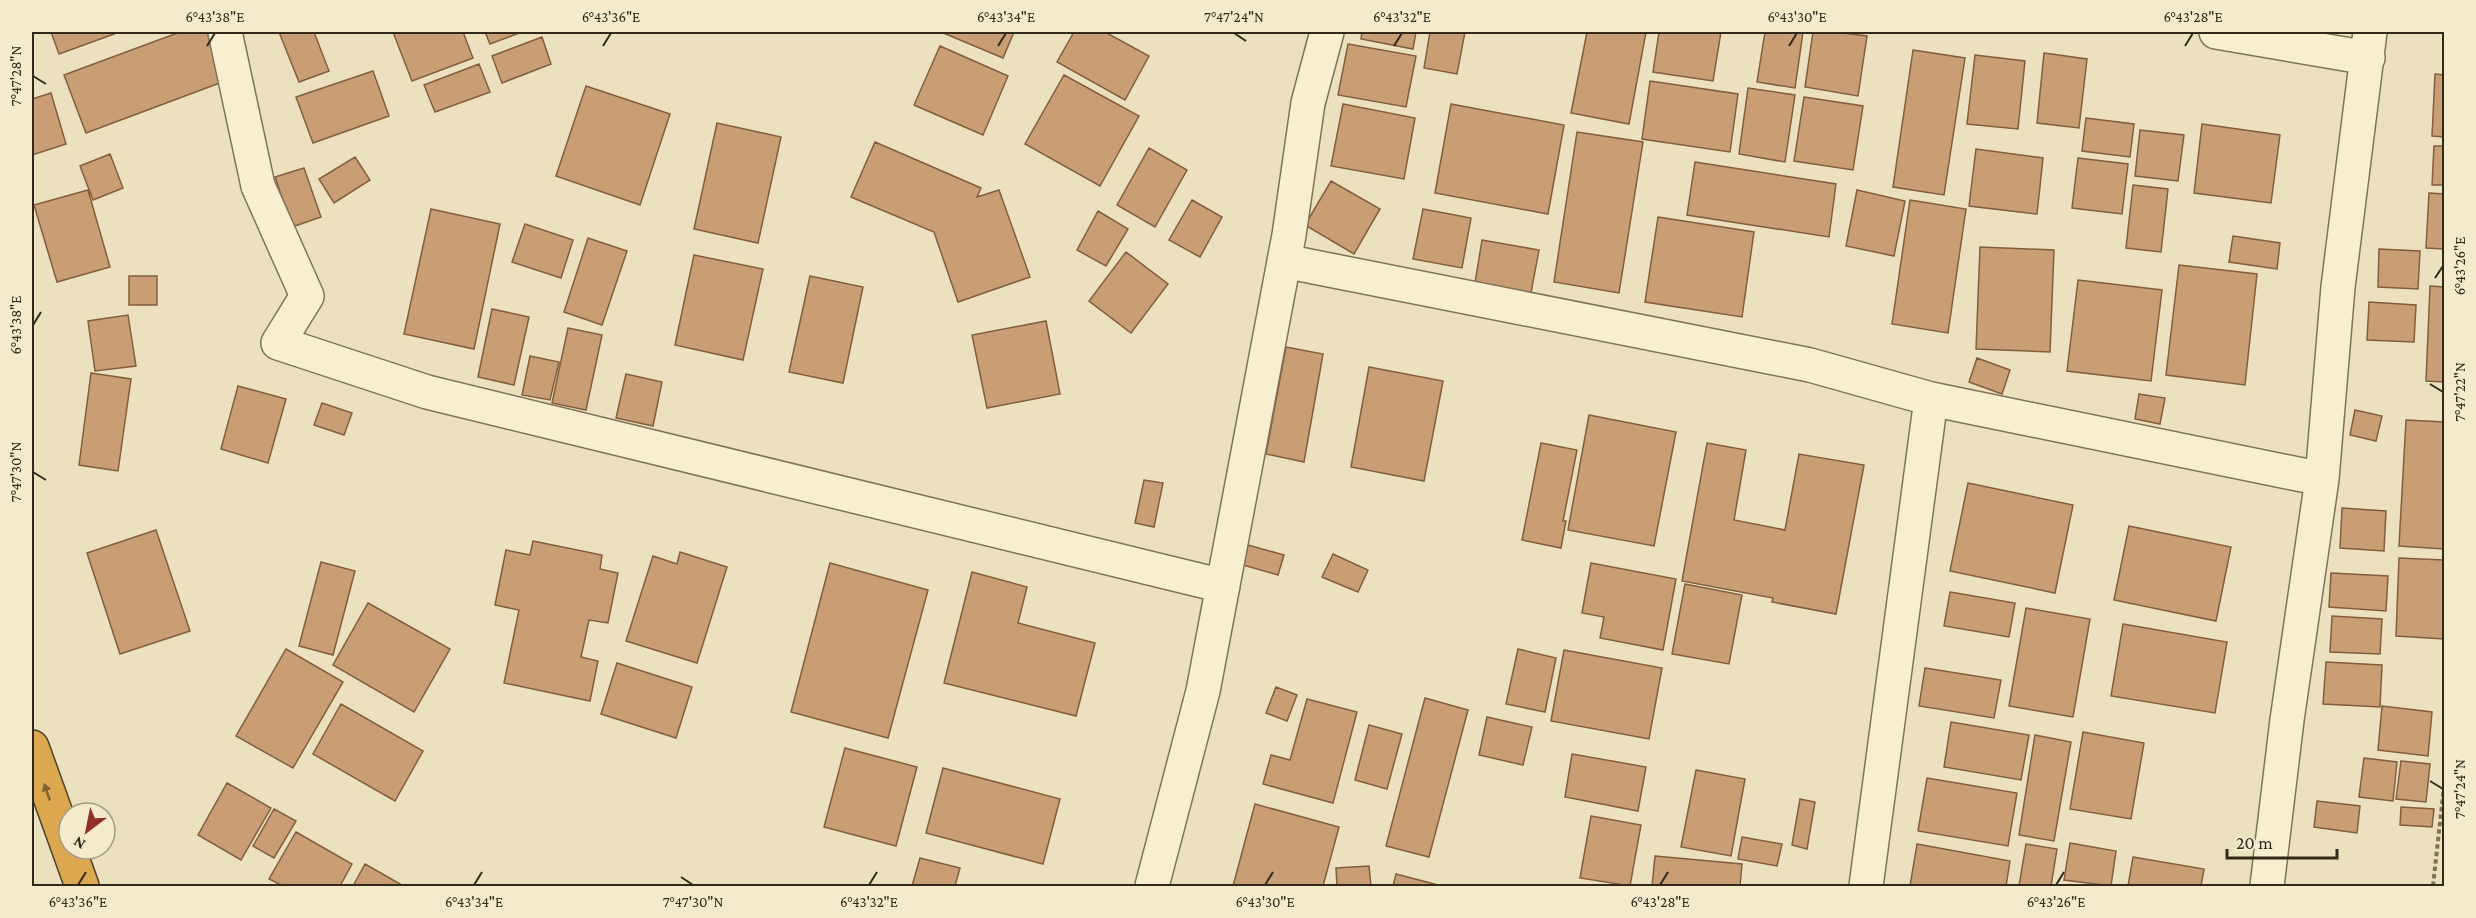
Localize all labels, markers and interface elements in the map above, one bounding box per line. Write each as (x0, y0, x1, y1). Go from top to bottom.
text: 6°43'38"E (186, 9, 244, 25)
text: 6°43'36"E (582, 9, 640, 25)
text: 6°43'34"E (977, 9, 1035, 25)
text: 7°47'24"N (1204, 9, 1264, 25)
text: 6°43'32"E (1373, 9, 1431, 25)
text: 6°43'30"E (1767, 9, 1827, 25)
text: 6°43'28"E (2163, 9, 2223, 25)
text: 7°47'28"N (8, 46, 24, 106)
text: 6°43'26"E (2452, 237, 2468, 295)
text: 6°43'38"E (8, 296, 24, 354)
text: 7°47'22"N (2452, 362, 2468, 422)
text: 7°47'30"N (8, 442, 24, 502)
text: 7°47'24"N (2452, 759, 2468, 819)
one-way arrow (42, 783, 52, 801)
north arrow (57, 801, 117, 861)
scale bar (2227, 822, 2336, 860)
text: N (70, 833, 88, 853)
text: 20 m (2236, 833, 2273, 853)
text: 6°43'36"E (49, 894, 107, 910)
text: 6°43'34"E (445, 894, 503, 910)
text: 7°47'30"N (663, 894, 723, 910)
text: 6°43'32"E (840, 894, 898, 910)
text: 6°43'30"E (1235, 894, 1295, 910)
text: 6°43'28"E (1630, 894, 1690, 910)
text: 6°43'26"E (2027, 894, 2085, 910)

